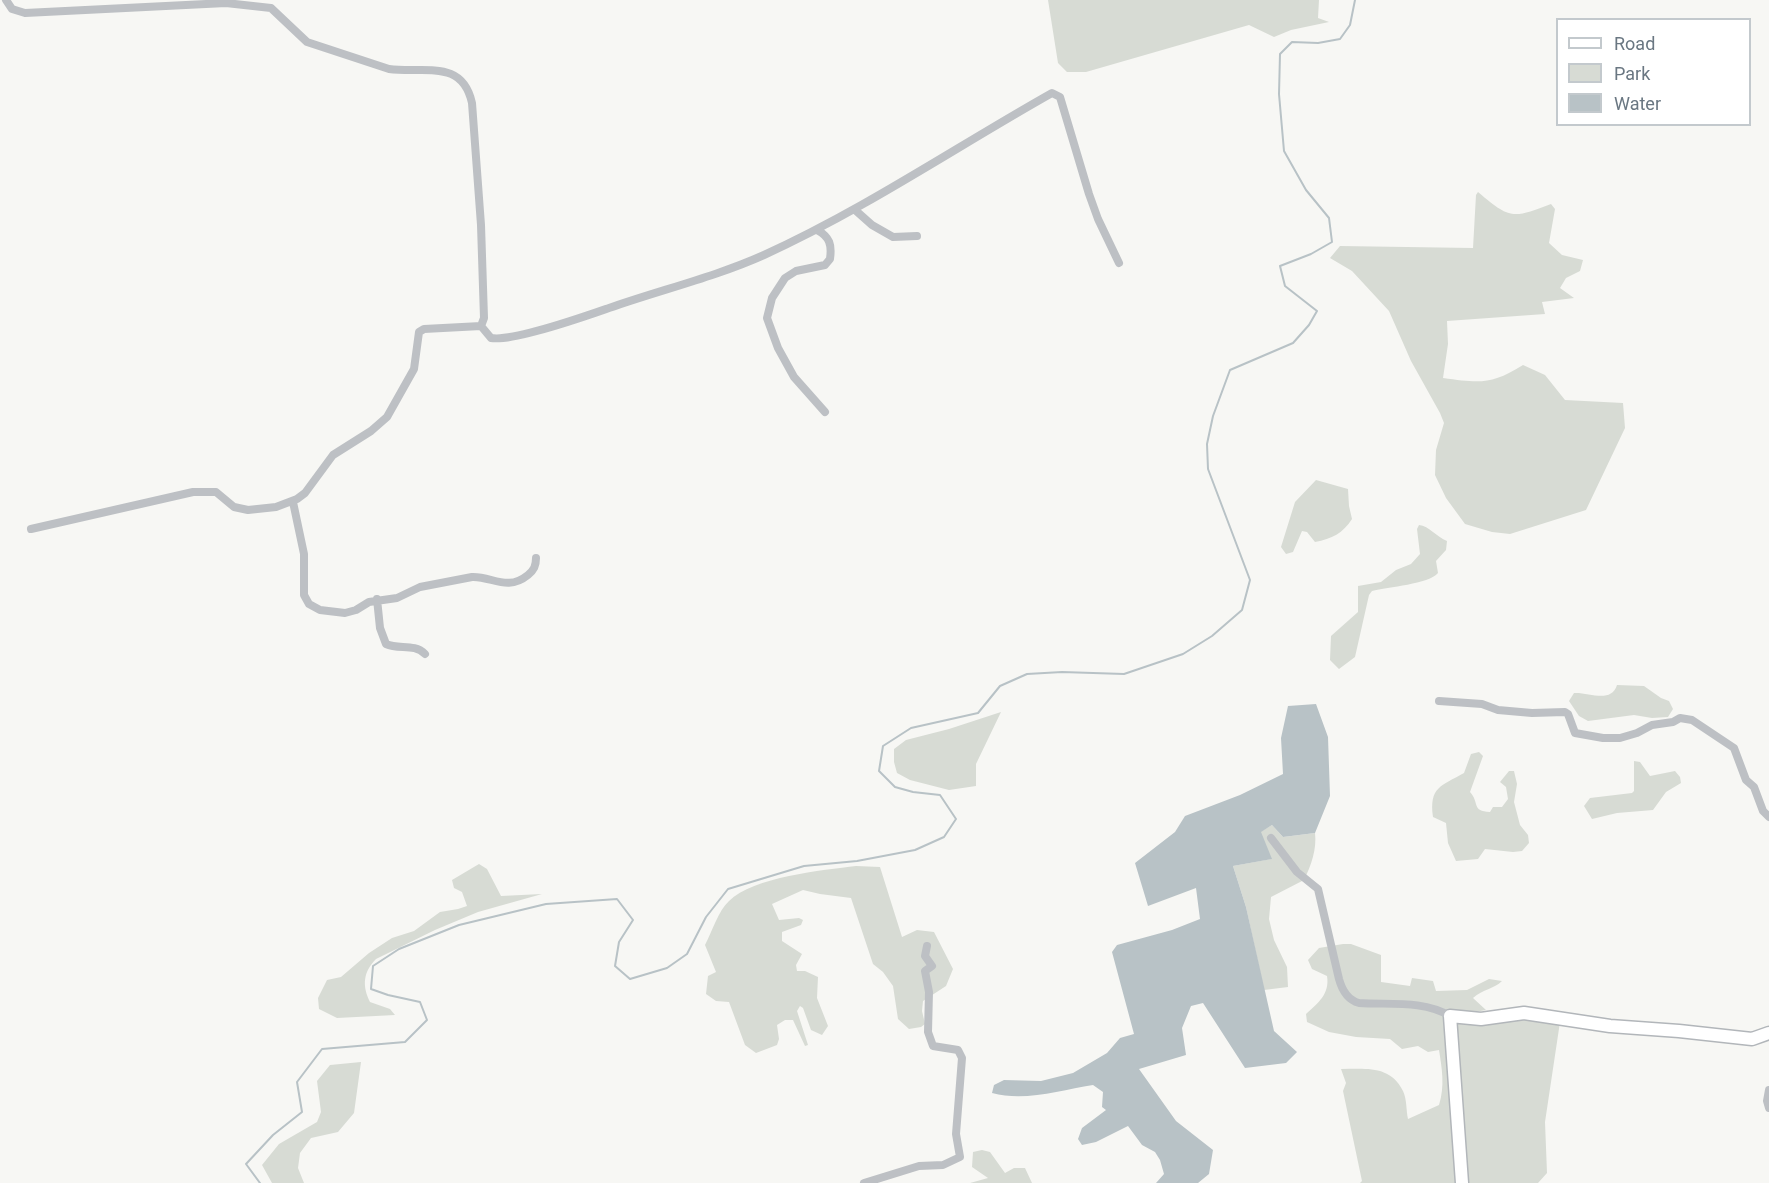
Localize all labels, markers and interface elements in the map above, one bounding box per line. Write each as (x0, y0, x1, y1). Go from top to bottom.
legend (1556, 18, 1751, 126)
text: Road (1614, 33, 1655, 54)
text: Park (1614, 63, 1650, 84)
text: Water (1614, 93, 1661, 114)

